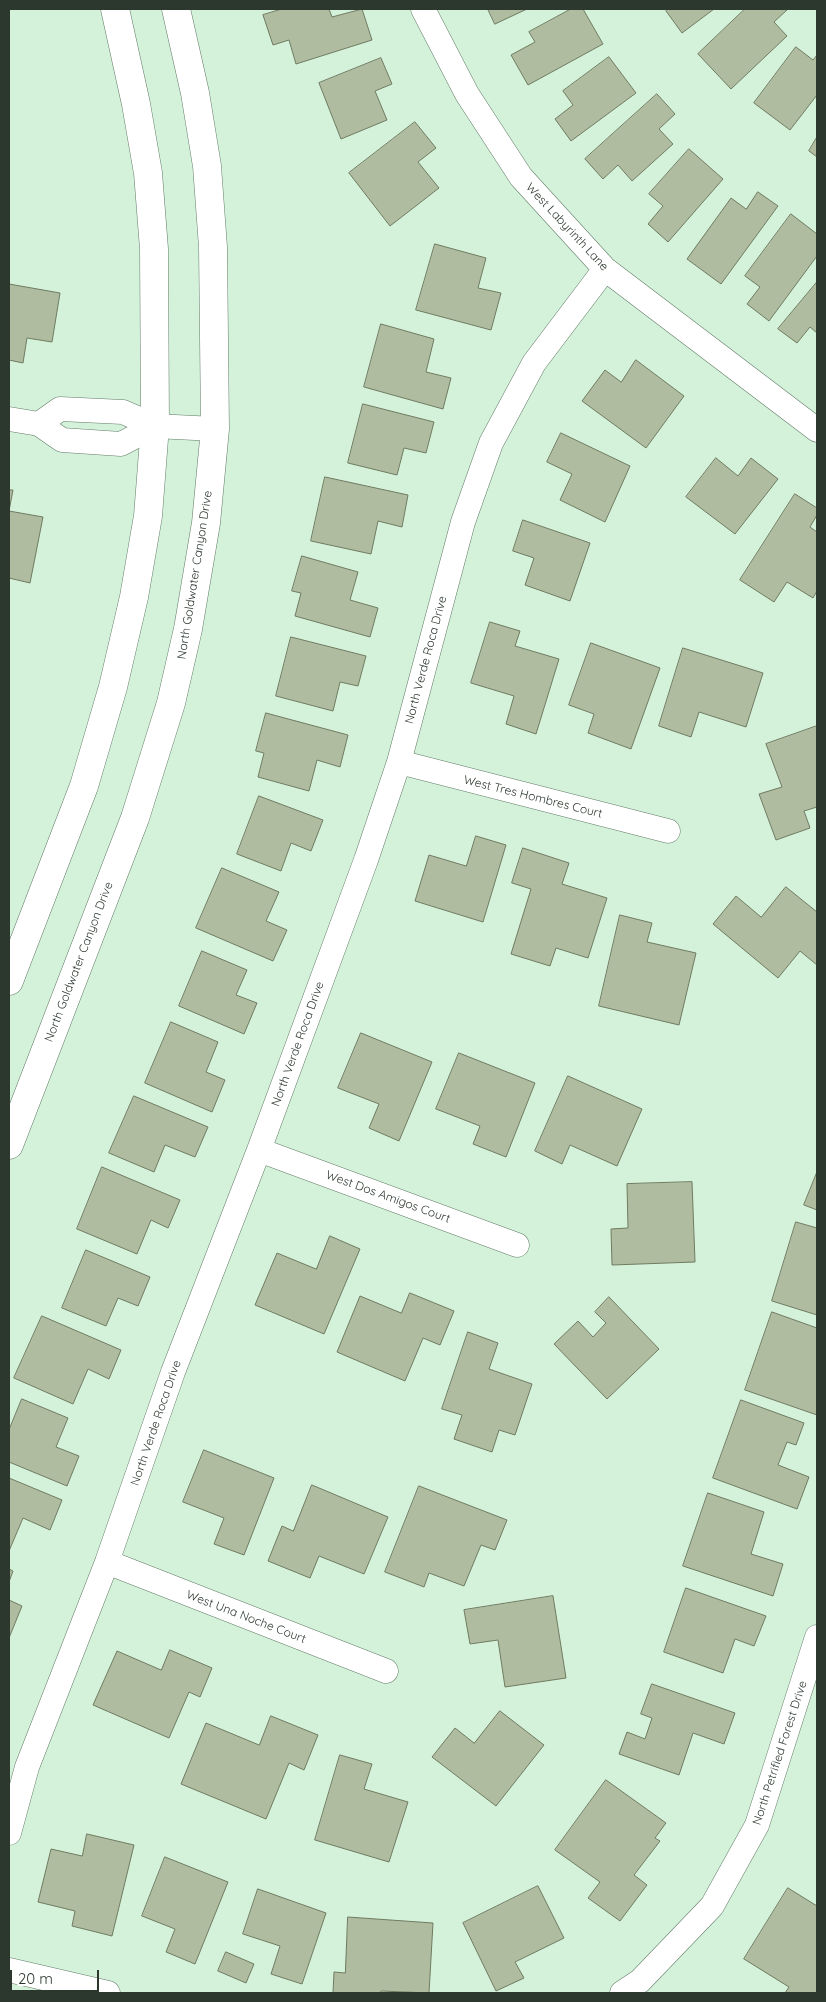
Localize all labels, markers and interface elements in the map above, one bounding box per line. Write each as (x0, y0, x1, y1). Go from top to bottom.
street label: West Labyrinth Lane (523, 180, 611, 274)
street label: North Goldwater Canyon Drive (175, 490, 215, 660)
street label: North Verde Roca Drive (402, 594, 450, 726)
street label: West Tres Hombres Court (462, 773, 604, 821)
street label: North Goldwater Canyon Drive (42, 880, 116, 1044)
street label: North Verde Roca Drive (269, 980, 327, 1108)
street label: West Dos Amigos Court (324, 1168, 452, 1226)
street label: North Verde Roca Drive (128, 1358, 184, 1488)
street label: West Una Noche Court (184, 1588, 308, 1646)
street label: North Petrified Forest Drive (750, 1679, 810, 1827)
scale bar (12, 1960, 101, 1992)
text: 20 m (18, 1969, 53, 1988)

